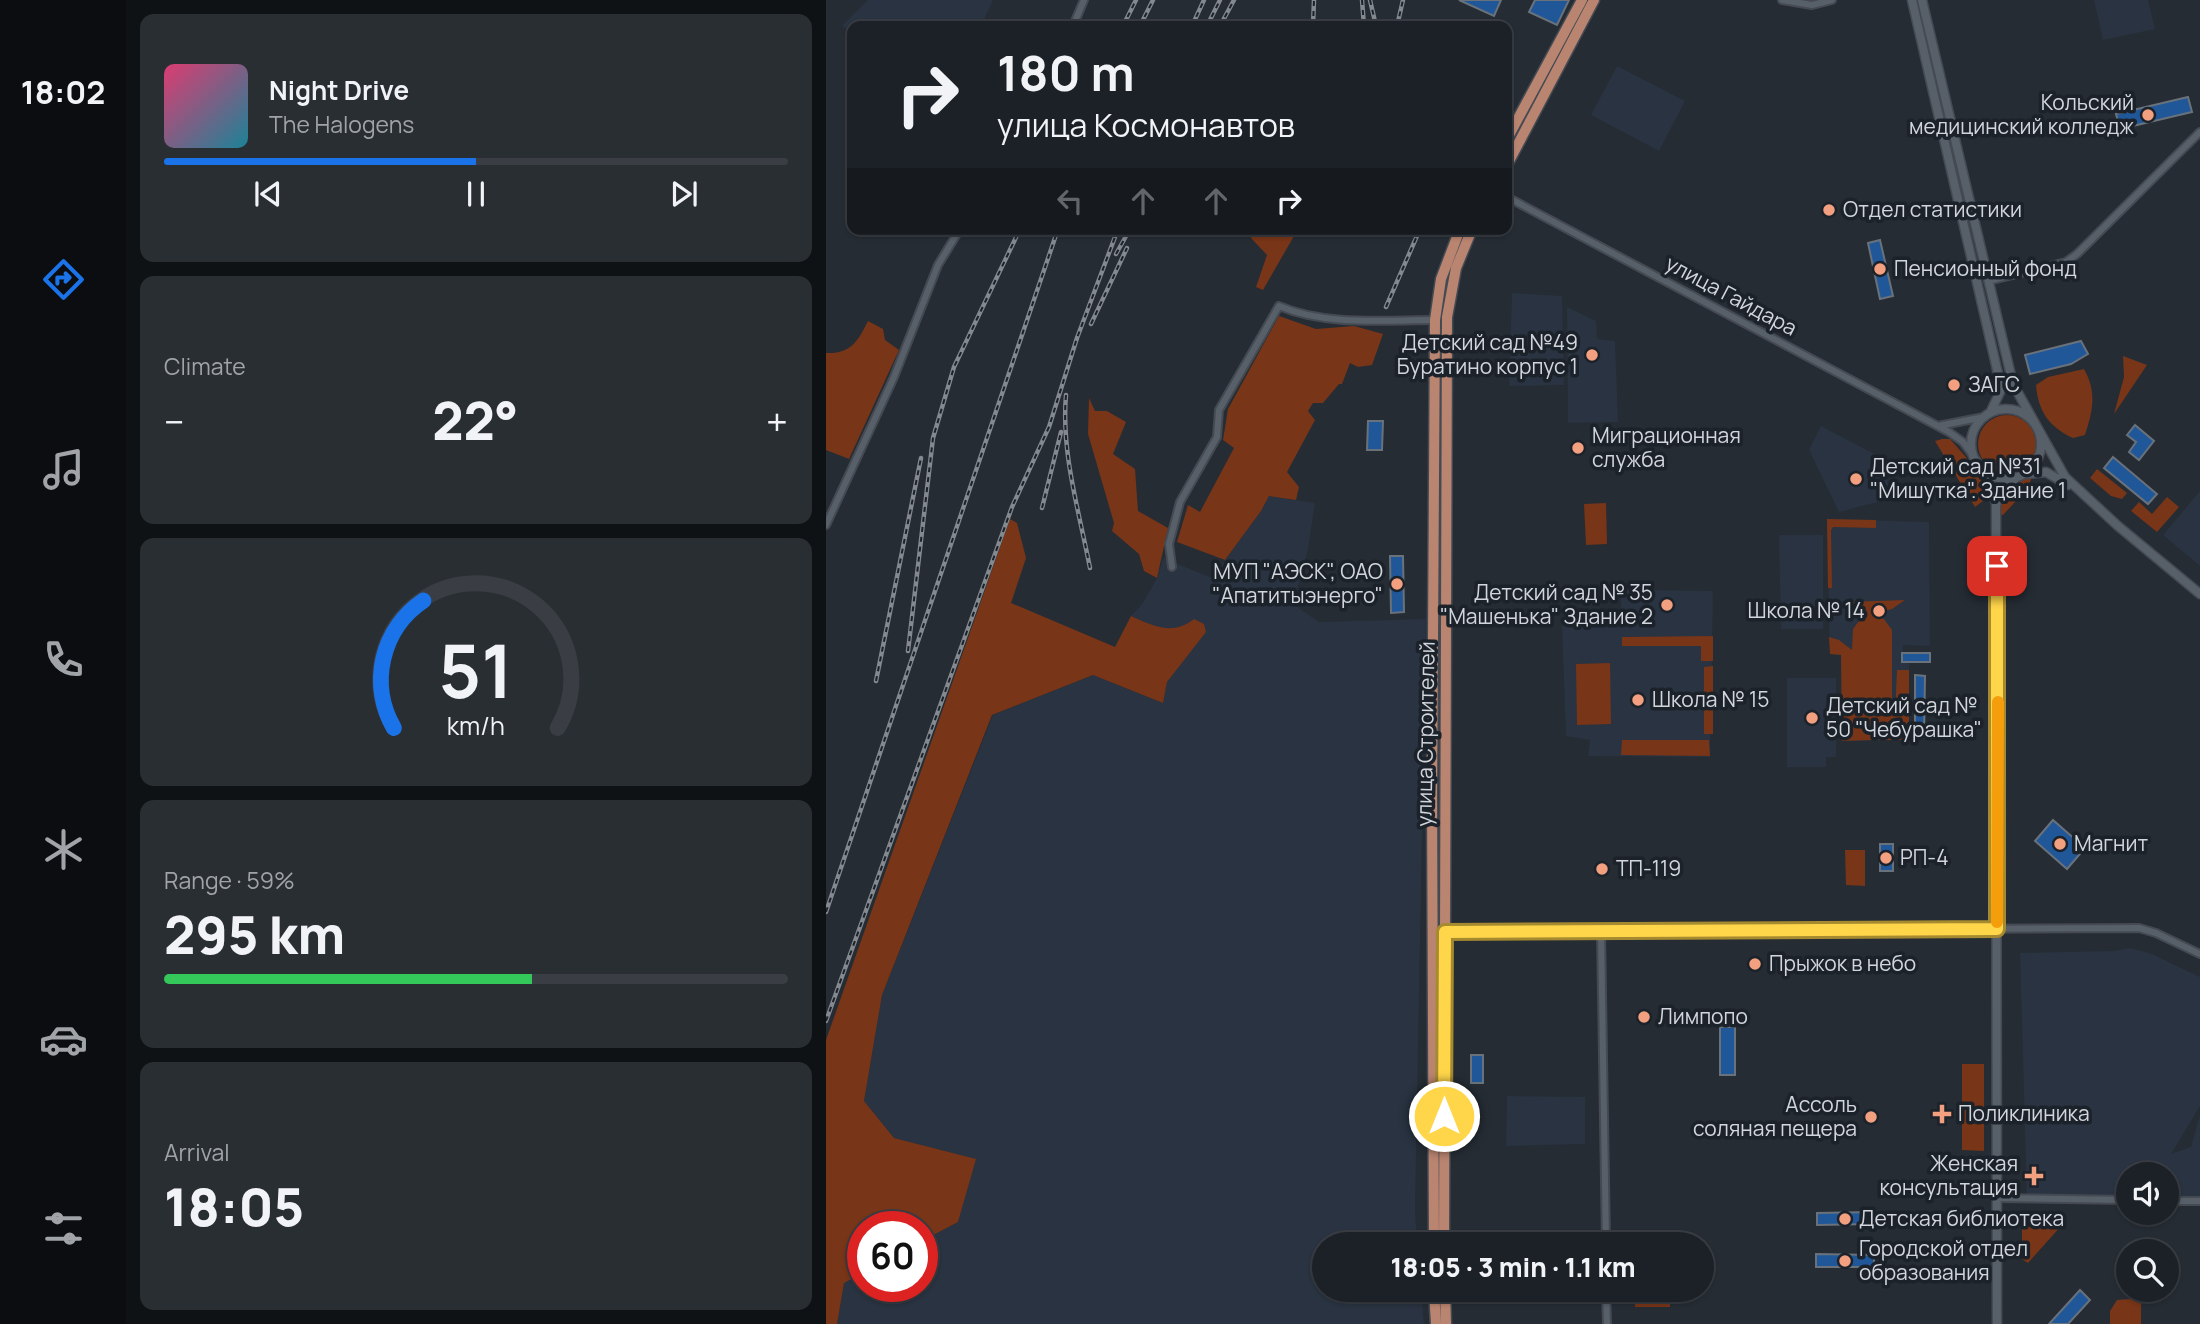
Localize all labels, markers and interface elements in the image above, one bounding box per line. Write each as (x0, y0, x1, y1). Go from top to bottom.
text: 180 m (997, 39, 1135, 106)
icon: right (882, 49, 973, 140)
text: 18:02 (21, 70, 105, 114)
text: Night Drive (269, 72, 409, 108)
place label: Кольский медицинский колледж (1909, 88, 2134, 140)
text: улица Космонавтов (997, 103, 1295, 147)
marker: Кольский медицинский колледж (2140, 107, 2156, 123)
text: The Halogens (269, 108, 414, 140)
icon: previous (249, 175, 287, 213)
icon: pause (457, 175, 495, 213)
icon: next (665, 175, 703, 213)
icon: left (1051, 182, 1089, 220)
icon: ahead (1124, 182, 1162, 220)
icon: ahead (1197, 182, 1235, 220)
icon: right (1270, 182, 1308, 220)
place label: Отдел статистики (1843, 195, 2022, 223)
marker: Отдел статистики (1821, 202, 1837, 218)
street label: улица Гайдара (1661, 249, 1802, 342)
place label: Пенсионный фонд (1894, 254, 2077, 282)
icon: directions (39, 255, 88, 304)
marker: Пенсионный фонд (1872, 261, 1888, 277)
place label: Детский сад №49 Буратино корпус 1 (1397, 328, 1578, 380)
marker: Детский сад №49 Буратино корпус 1 (1584, 347, 1600, 363)
text: Climate (164, 350, 246, 382)
place label: ЗАГС (1968, 370, 2020, 398)
marker: ЗАГС (1946, 377, 1962, 393)
text: 22° (432, 385, 518, 456)
text: − (164, 395, 185, 447)
text: + (766, 395, 788, 447)
place label: Миграционная служба (1592, 421, 1741, 473)
marker: Миграционная служба (1570, 440, 1586, 456)
icon: music (39, 445, 88, 494)
place label: Детский сад №31 "Мишутка". Здание 1 (1870, 452, 2066, 504)
marker: Детский сад №31 "Мишутка". Здание 1 (1848, 471, 1864, 487)
pin (1967, 536, 2027, 596)
icon: arrive (1978, 547, 2016, 585)
place label: МУП "АЭСК", ОАО "Апатитыэнерго" (1212, 557, 1383, 609)
marker: МУП "АЭСК", ОАО "Апатитыэнерго" (1389, 576, 1405, 592)
place label: Детский сад № 35 "Машенька" Здание 2 (1440, 578, 1653, 630)
place label: Школа № 14 (1747, 596, 1865, 624)
marker: Детский сад № 35 "Машенька" Здание 2 (1659, 597, 1675, 613)
marker: Школа № 14 (1871, 603, 1887, 619)
text: 51 (439, 620, 513, 720)
icon: phone (39, 635, 88, 684)
street label: улица Строителей (1409, 641, 1441, 827)
place label: Школа № 15 (1652, 685, 1769, 713)
place label: Детский сад № 50 "Чебурашка" (1826, 691, 1982, 743)
marker: Школа № 15 (1630, 692, 1646, 708)
text: km/h (447, 708, 505, 743)
marker: Детский сад № 50 "Чебурашка" (1804, 710, 1820, 726)
icon: climate (39, 825, 88, 874)
place label: Магнит (2074, 829, 2148, 857)
marker: Магнит (2052, 836, 2068, 852)
place label: РП-4 (1900, 843, 1949, 871)
marker: РП-4 (1878, 850, 1894, 866)
place label: ТП-119 (1616, 854, 1681, 882)
marker: ТП-119 (1594, 861, 1610, 877)
text: Range · 59% (164, 864, 295, 896)
text: 295 km (164, 899, 345, 970)
place label: Прыжок в небо (1769, 949, 1916, 977)
marker: Прыжок в небо (1747, 956, 1763, 972)
place label: Лимпопо (1658, 1002, 1748, 1030)
marker: Лимпопо (1636, 1009, 1652, 1025)
icon: car (39, 1015, 88, 1064)
position arrow (1407, 1079, 1481, 1153)
place label: Ассоль соляная пещера (1693, 1090, 1857, 1142)
place label: Поликлиника (1958, 1099, 2090, 1127)
marker: Поликлиника (1932, 1104, 1952, 1124)
marker: Ассоль соляная пещера (1863, 1109, 1879, 1125)
text: Arrival (164, 1136, 230, 1168)
place label: Женская консультация (1879, 1149, 2018, 1201)
map controls (2116, 1162, 2179, 1302)
button: sound (2116, 1162, 2179, 1225)
marker: Женская консультация (2024, 1166, 2044, 1186)
text: 18:05 (164, 1171, 304, 1242)
icon: filters (39, 1204, 88, 1253)
place label: Детская библиотека (1859, 1204, 2064, 1232)
speed limit sign: 60 (847, 1211, 938, 1302)
marker: Детская библиотека (1837, 1211, 1853, 1227)
place label: Городской отдел образования (1859, 1234, 2028, 1286)
button: search (2116, 1239, 2179, 1302)
text: 18:05 · 3 min · 1.1 km (1390, 1249, 1636, 1285)
marker: Городской отдел образования (1837, 1253, 1853, 1269)

